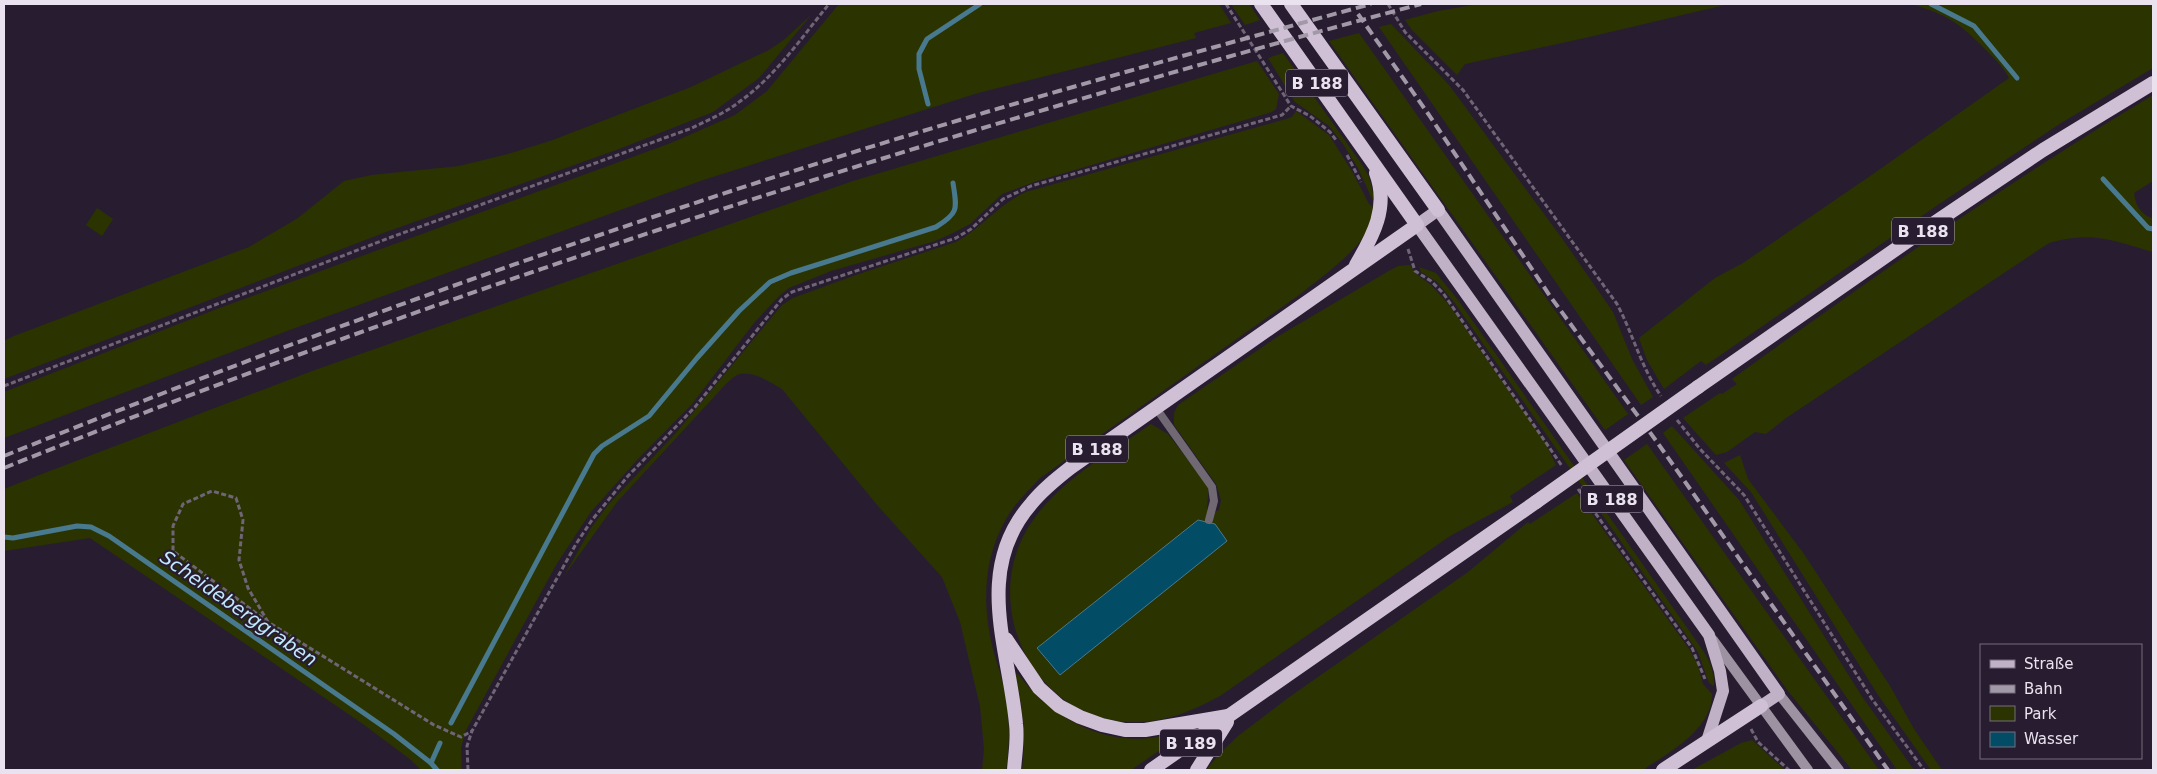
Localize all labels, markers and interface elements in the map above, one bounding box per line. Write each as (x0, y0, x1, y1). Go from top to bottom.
road number: B 188 (1286, 70, 1348, 96)
road number: B 188 (1892, 218, 1954, 245)
road number: B 188 (1066, 436, 1128, 462)
road number: B 188 (1581, 486, 1643, 512)
water label: Scheideberggraben (156, 546, 322, 670)
legend (1980, 644, 2142, 759)
text: Straße (2024, 655, 2073, 673)
text: Bahn (2024, 680, 2063, 698)
text: Park (2024, 705, 2057, 723)
road number: B 189 (1160, 730, 1222, 756)
text: Wasser (2024, 730, 2079, 748)

